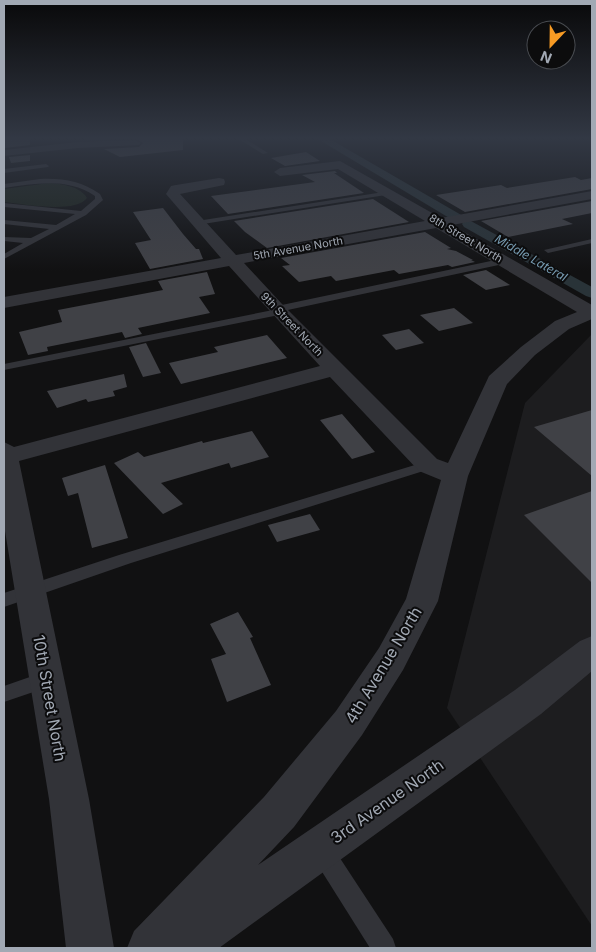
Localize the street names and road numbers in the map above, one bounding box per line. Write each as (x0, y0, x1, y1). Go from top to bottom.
street label: 8th Street North (427, 211, 505, 265)
street label: 5th Avenue North (252, 233, 344, 263)
street label: 9th Street North (258, 289, 326, 359)
street label: 4th Avenue North (340, 603, 426, 727)
street label: 10th Street North (29, 633, 71, 763)
street label: 3rd Avenue North (327, 755, 447, 847)

